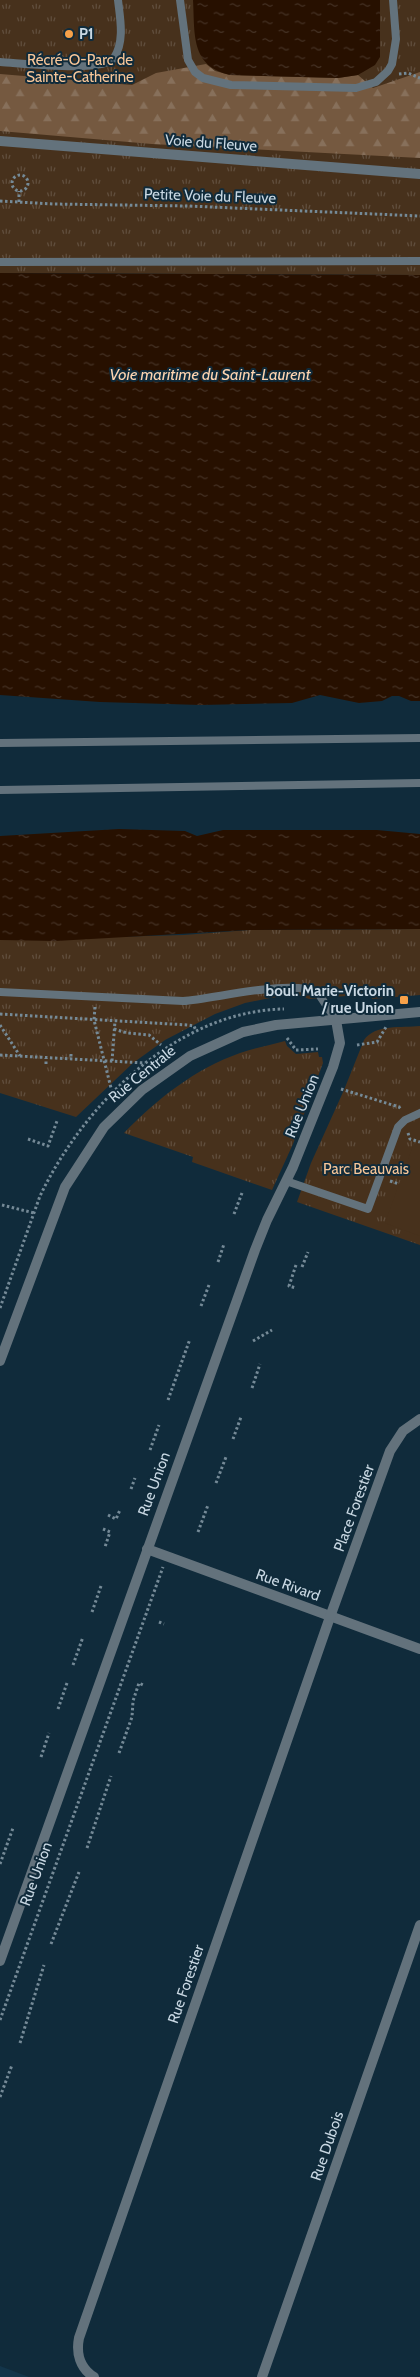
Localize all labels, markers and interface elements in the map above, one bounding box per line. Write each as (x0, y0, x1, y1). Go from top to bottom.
place label: P1 (79, 25, 93, 43)
marker: P1 (63, 28, 75, 40)
park label: Récré-O-Parc de Sainte-Catherine (26, 51, 134, 86)
street label: Voie du Fleuve (164, 131, 258, 155)
street label: Petite Voie du Fleuve (144, 185, 277, 207)
water label: Voie maritime du Saint-Laurent (109, 365, 312, 384)
place label: boul. Marie-Victorin / rue Union (266, 982, 394, 1017)
marker: boul. Marie-Victorin / rue Union (398, 994, 410, 1006)
street label: Rue Centrale (105, 1041, 179, 1106)
street label: Rue Union (281, 1072, 323, 1140)
park label: Parc Beauvais (323, 1160, 409, 1178)
street label: Rue Union (134, 1450, 174, 1518)
street label: Place Forestier (330, 1462, 378, 1554)
street label: Rue Rivard (253, 1565, 323, 1605)
street label: Rue Union (16, 1840, 56, 1908)
street label: Rue Forestier (164, 1942, 208, 2026)
street label: Rue Dubois (307, 2109, 347, 2183)

